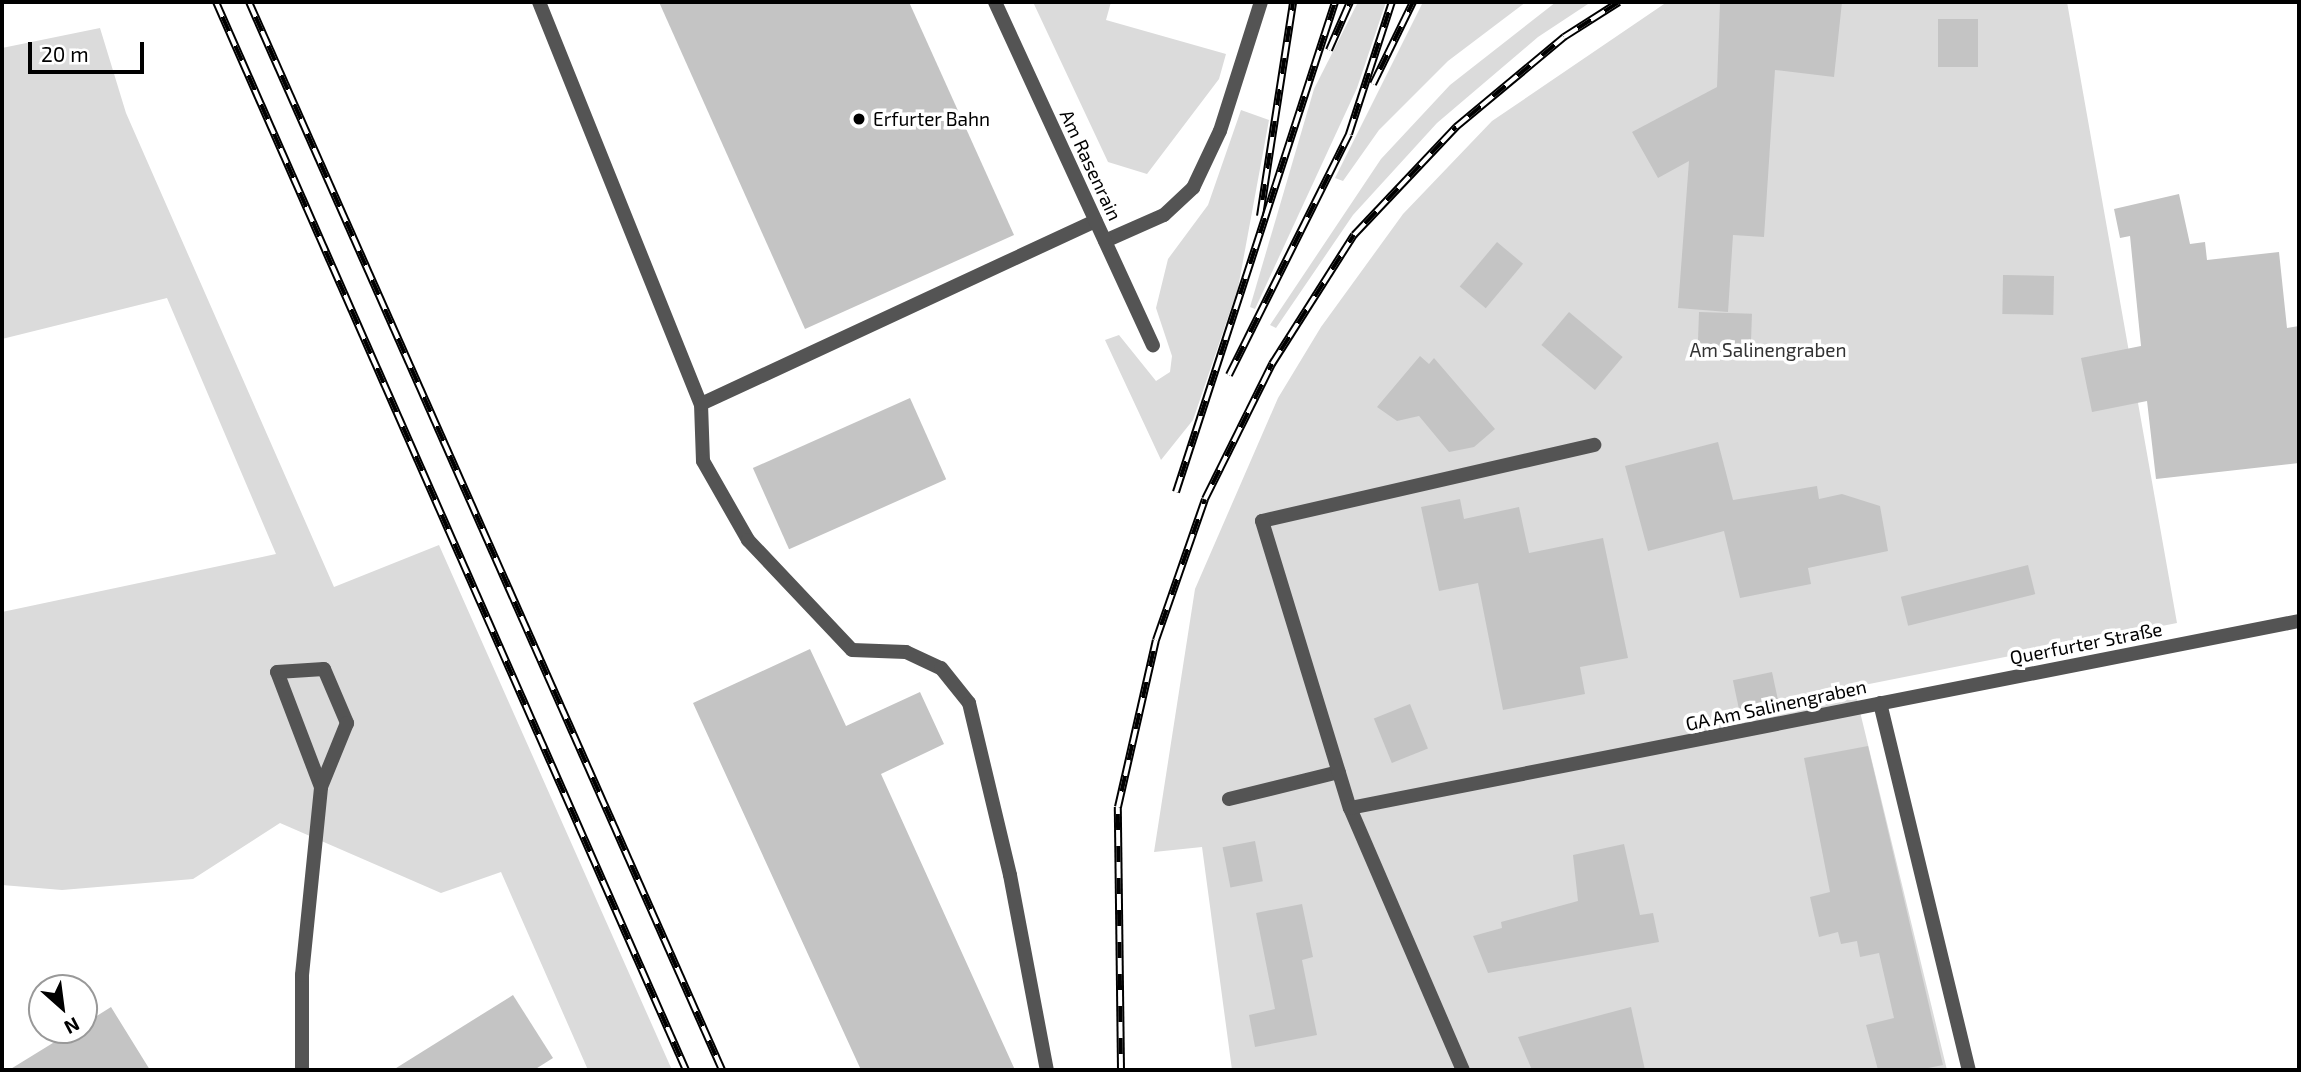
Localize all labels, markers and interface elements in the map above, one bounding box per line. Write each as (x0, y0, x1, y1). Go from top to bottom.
scale bar (32, 28, 147, 72)
text: 20 m (41, 41, 89, 66)
street label: Am Rasenrain (1055, 106, 1127, 224)
place label: Erfurter Bahn (873, 108, 991, 130)
marker: Erfurter Bahn (851, 111, 867, 127)
park label: Am Salinengraben (1689, 339, 1847, 361)
street label: Querfurter Straße (2008, 617, 2164, 669)
street label: GA Am Salinengraben (1683, 675, 1869, 735)
north arrow (28, 974, 98, 1044)
text: N (61, 1013, 84, 1040)

